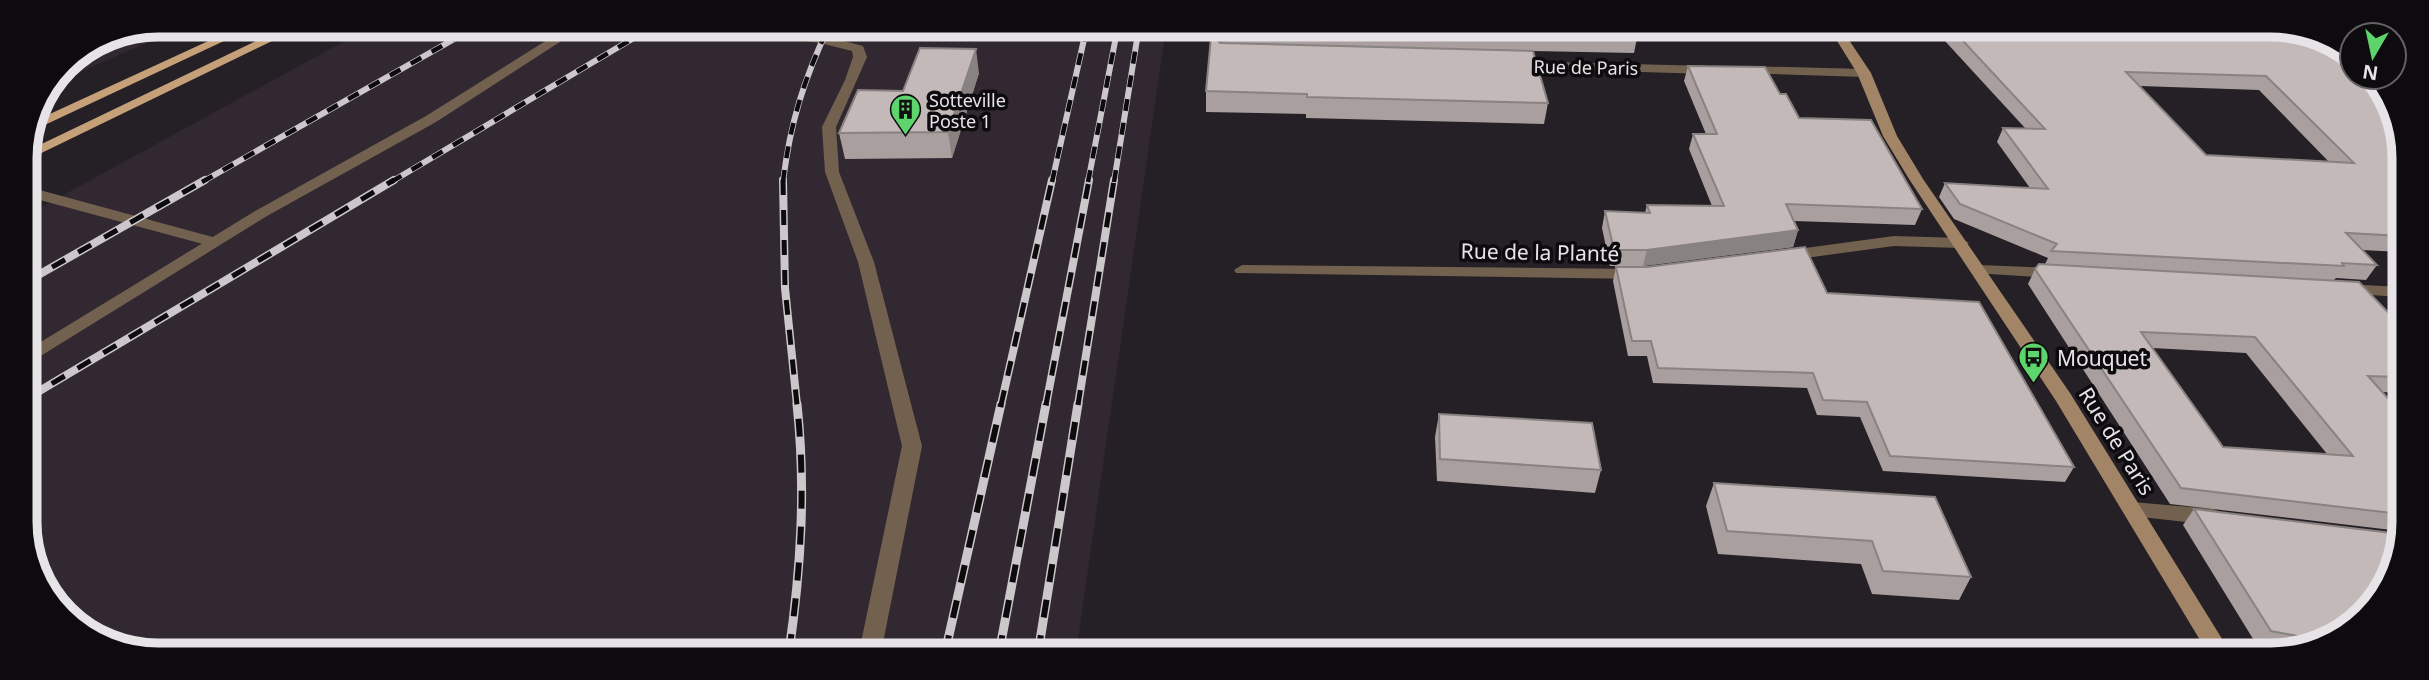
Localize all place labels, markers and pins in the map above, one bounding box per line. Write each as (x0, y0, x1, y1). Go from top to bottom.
place label: Sotteville Poste 1 (929, 88, 1006, 133)
building icon: Sotteville Poste 1 (889, 93, 923, 137)
bus stop icon: Mouquet (2017, 341, 2051, 385)
place label: Mouquet (2057, 344, 2147, 372)

